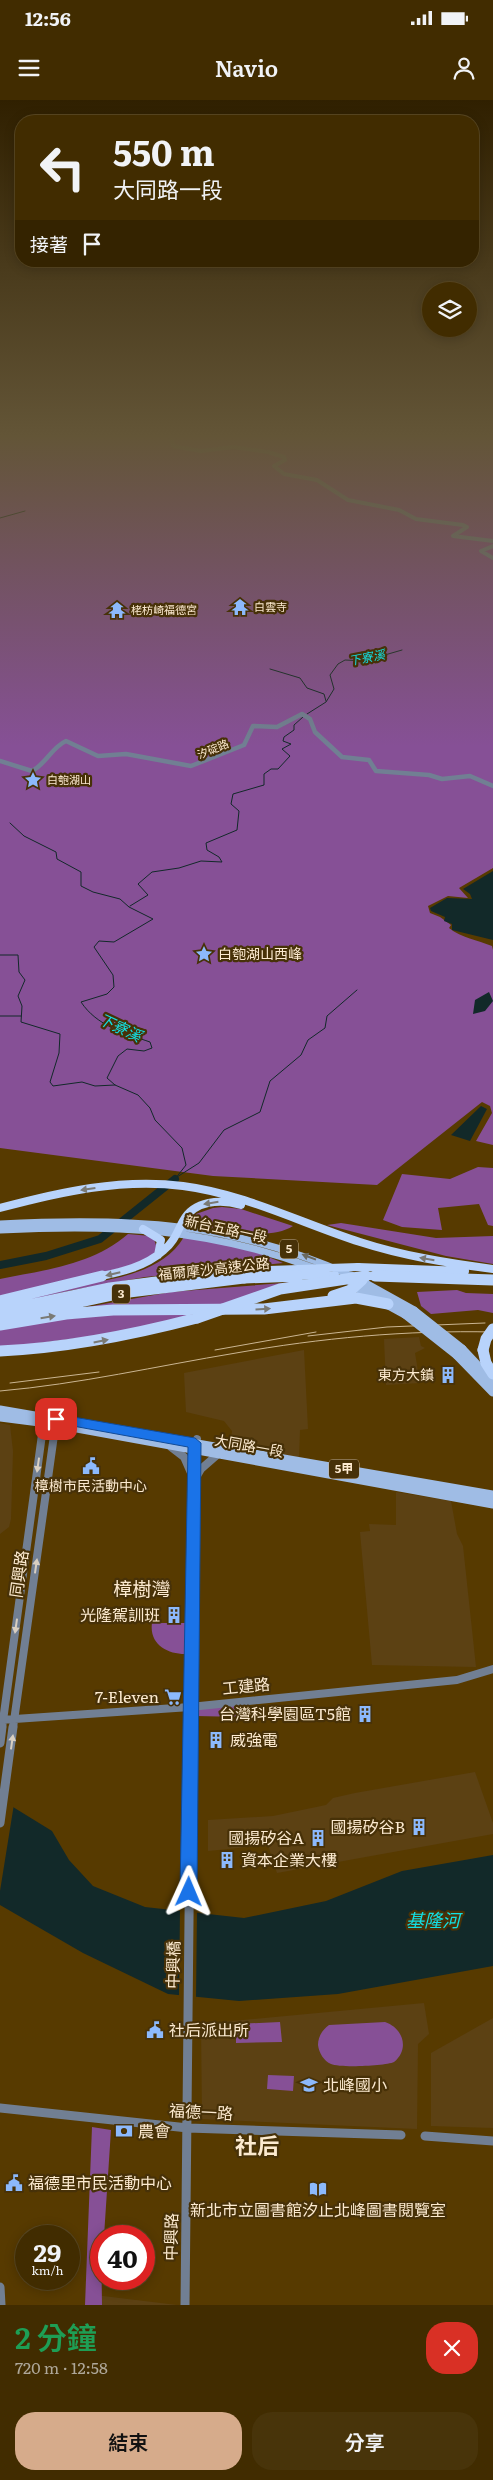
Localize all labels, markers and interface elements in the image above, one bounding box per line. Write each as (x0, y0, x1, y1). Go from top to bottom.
text: 12:56 (25, 4, 71, 32)
text: Navio (215, 51, 278, 84)
icon: menu (15, 54, 43, 82)
icon: person (450, 54, 478, 82)
text: 550 m (113, 125, 215, 177)
icon: left (30, 135, 95, 200)
text: 大同路一段 (113, 172, 223, 205)
text: 接著 (30, 230, 68, 258)
icon: arrive (78, 230, 106, 258)
map controls (422, 282, 477, 337)
button: layers (422, 282, 477, 337)
temple icon: 白雲寺 (230, 597, 250, 617)
place label: 白雲寺 (254, 598, 287, 614)
temple icon: 栳枋崎福德宮 (107, 600, 127, 620)
place label: 栳枋崎福德宮 (131, 601, 197, 617)
water label: 下寮溪 (347, 644, 388, 669)
street label: 汐碇路 (194, 734, 231, 762)
place icon: 白匏湖山 (23, 770, 43, 790)
place label: 白匏湖山 (47, 771, 91, 787)
place label: 白匏湖山西峰 (218, 943, 302, 963)
place icon: 白匏湖山西峰 (194, 944, 214, 964)
water label: 下寮溪 (95, 1007, 148, 1047)
one-way arrow (80, 1185, 96, 1193)
one-way arrow (202, 1200, 218, 1208)
street label: 新台五路一段 (183, 1210, 269, 1247)
road number: 5 (280, 1240, 298, 1258)
street label: 福爾摩沙高速公路 (157, 1252, 271, 1284)
one-way arrow (302, 1252, 316, 1260)
one-way arrow (419, 1254, 435, 1262)
one-way arrow (106, 1270, 121, 1278)
road number: 3 (112, 1284, 130, 1304)
one-way arrow (255, 1304, 271, 1312)
one-way arrow (40, 1312, 56, 1320)
one-way arrow (93, 1336, 109, 1344)
place label: 東方大鎮 (378, 1364, 434, 1384)
building icon: 東方大鎮 (438, 1365, 458, 1385)
pin (35, 1398, 77, 1440)
icon: arrive (42, 1405, 70, 1433)
street label: 大同路一段 (213, 1429, 285, 1461)
public building icon: 樟樹市民活動中心 (81, 1456, 101, 1476)
one-way arrow (34, 1458, 42, 1474)
road number: 5甲 (329, 1460, 359, 1478)
place label: 樟樹市民活動中心 (35, 1475, 147, 1495)
street label: 同興路 (3, 1548, 33, 1599)
one-way arrow (32, 1558, 40, 1574)
district label: 樟樹灣 (113, 1574, 171, 1602)
place label: 光隆駕訓班 (80, 1602, 160, 1626)
building icon: 光隆駕訓班 (164, 1605, 184, 1625)
one-way arrow (12, 1619, 20, 1635)
street label: 工建路 (221, 1671, 271, 1699)
place label: 7-Eleven (95, 1684, 159, 1708)
supermarket icon: 7-Eleven (163, 1687, 183, 1707)
place label: 台灣科學園區T5館 (219, 1701, 351, 1725)
building icon: 台灣科學園區T5館 (355, 1704, 375, 1724)
place label: 威強電 (230, 1727, 278, 1751)
building icon: 威強電 (206, 1730, 226, 1750)
one-way arrow (8, 1734, 16, 1750)
place label: 國揚矽谷B (330, 1814, 405, 1838)
building icon: 國揚矽谷B (409, 1817, 429, 1837)
place label: 國揚矽谷A (228, 1825, 304, 1849)
building icon: 國揚矽谷A (308, 1828, 328, 1848)
place label: 資本企業大樓 (241, 1847, 337, 1871)
building icon: 資本企業大樓 (217, 1850, 237, 1870)
position arrow (162, 1865, 214, 1917)
water label: 基隆河 (406, 1906, 463, 1933)
street label: 中興橋 (160, 1941, 184, 1989)
place label: 社后派出所 (169, 2017, 249, 2041)
public building icon: 社后派出所 (145, 2020, 165, 2040)
place label: 北峰國小 (323, 2072, 387, 2096)
school or university icon: 北峰國小 (299, 2075, 319, 2095)
street label: 福德一路 (168, 2097, 234, 2125)
place label: 農會 (138, 2118, 170, 2142)
bank icon: 農會 (114, 2121, 134, 2141)
district label: 社后 (235, 2128, 279, 2161)
place label: 福德里市民活動中心 (28, 2170, 172, 2194)
public building icon: 福德里市民活動中心 (4, 2173, 24, 2193)
library icon: 新北市立圖書館汐止北峰圖書閱覽室 (308, 2179, 328, 2199)
place label: 新北市立圖書館汐止北峰圖書閱覽室 (190, 2197, 446, 2221)
street label: 中興路 (158, 2213, 182, 2261)
speed limit sign: 40 (90, 2225, 155, 2290)
text: 29 (34, 2233, 61, 2270)
text: km/h (32, 2261, 63, 2279)
text: 2 分鐘 (15, 2314, 97, 2358)
button: close (426, 2322, 478, 2374)
text: 720 m · 12:58 (15, 2355, 108, 2379)
button: 結束 (15, 2412, 242, 2470)
button: 分享 (252, 2412, 478, 2470)

